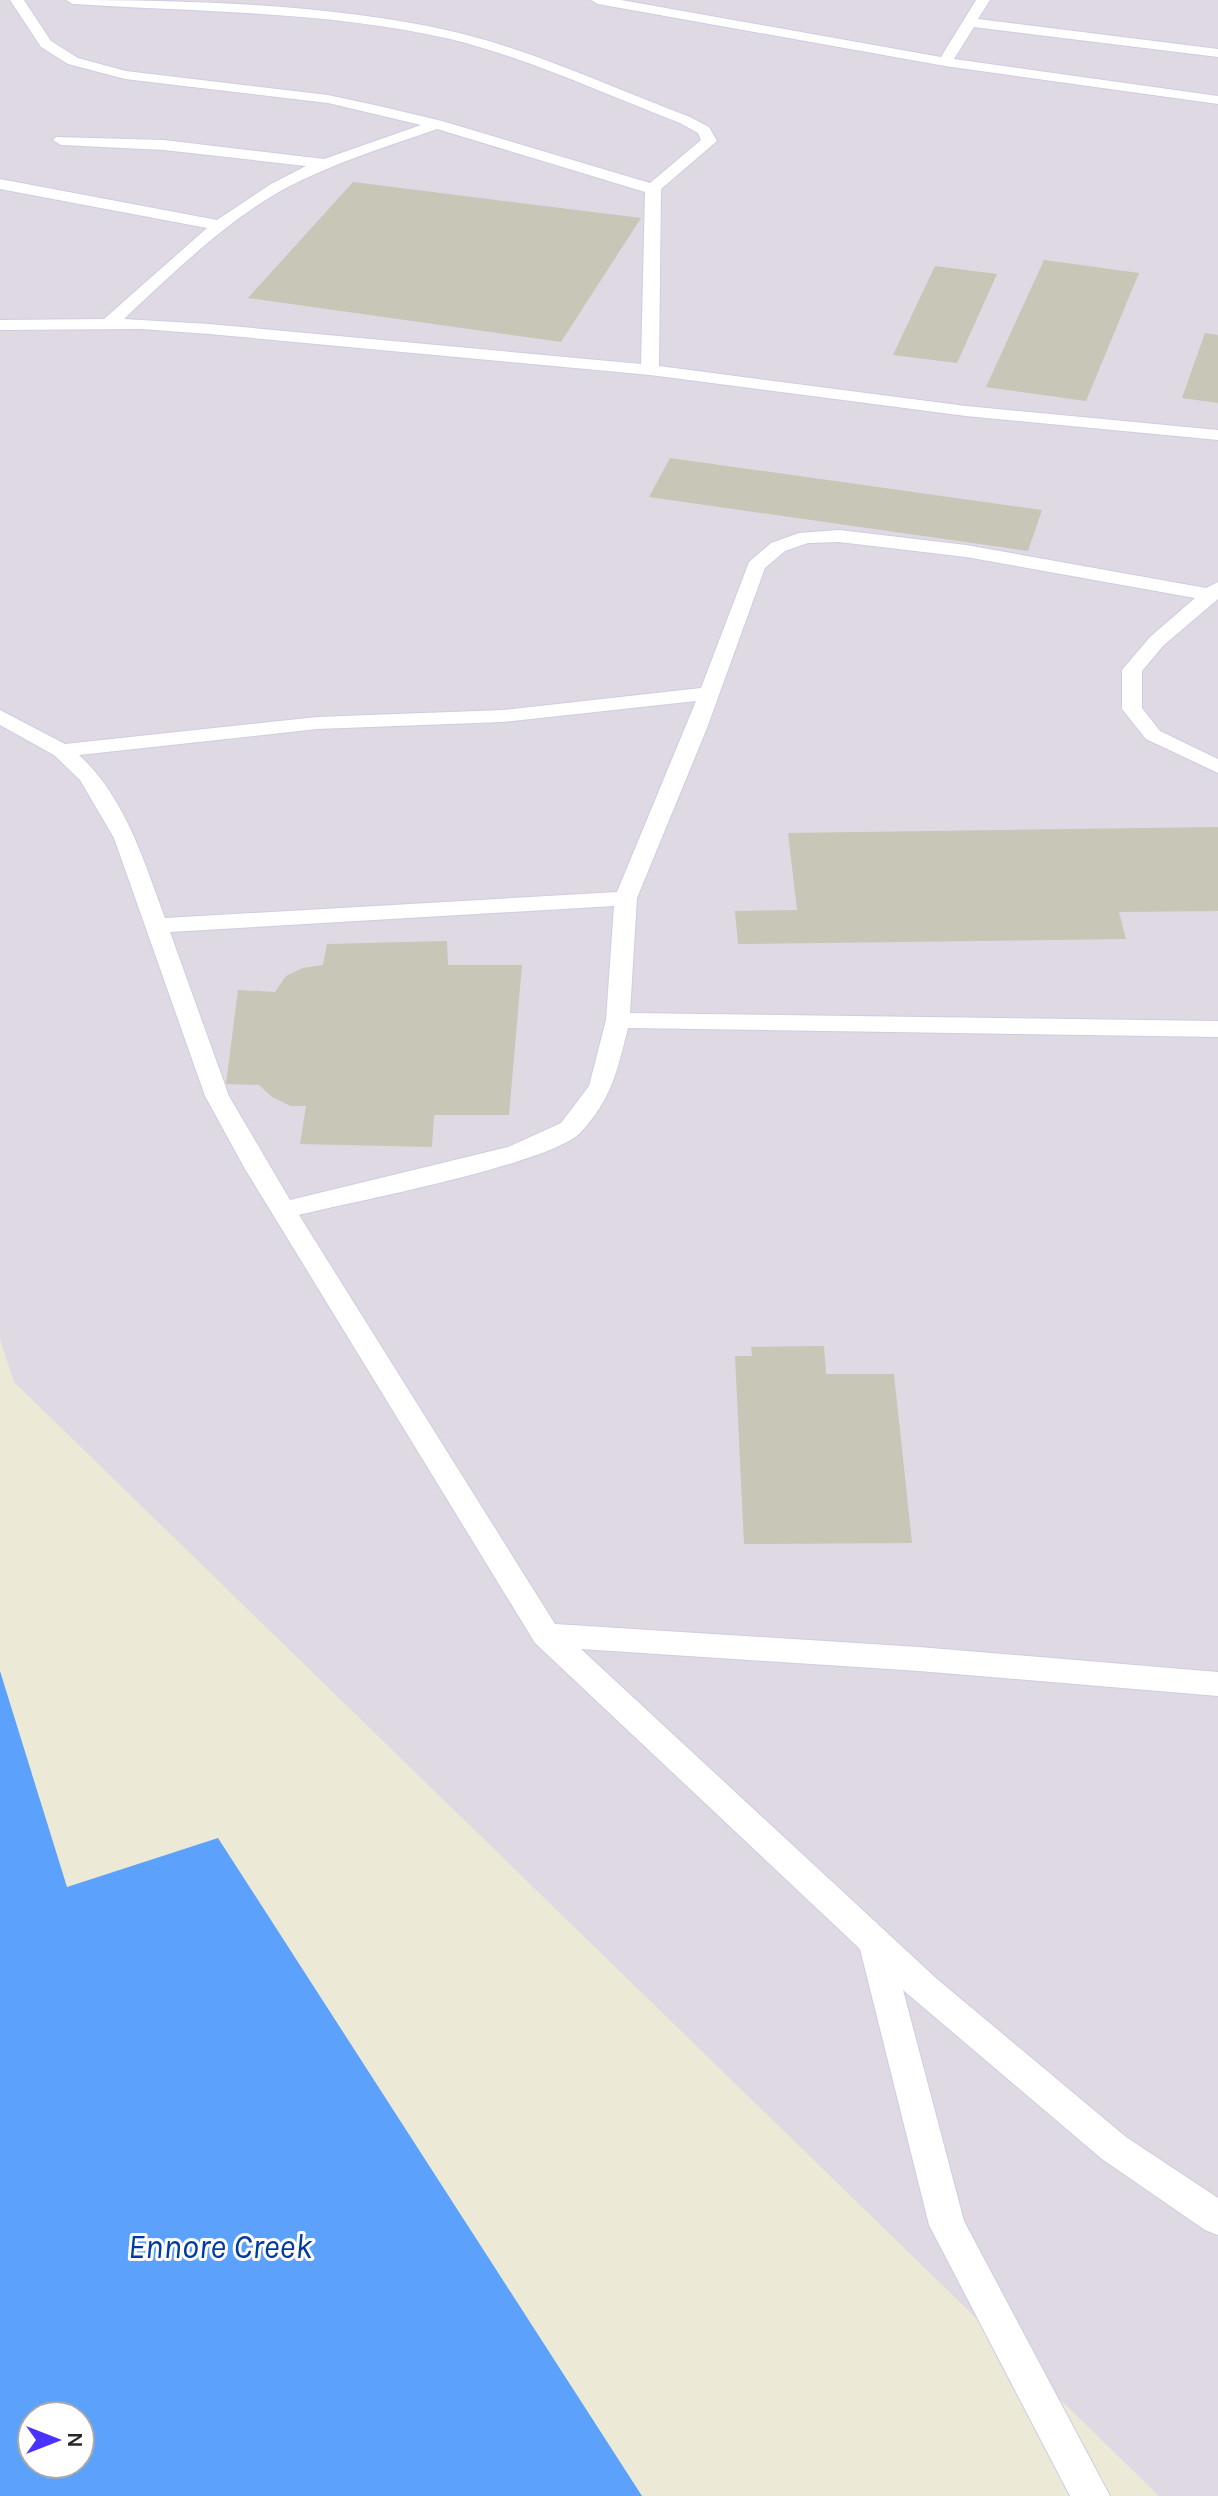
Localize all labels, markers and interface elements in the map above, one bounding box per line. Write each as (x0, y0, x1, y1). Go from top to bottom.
water label: Ennore Creek (128, 2227, 313, 2267)
north arrow (16, 2400, 96, 2480)
text: N (62, 2432, 88, 2448)

